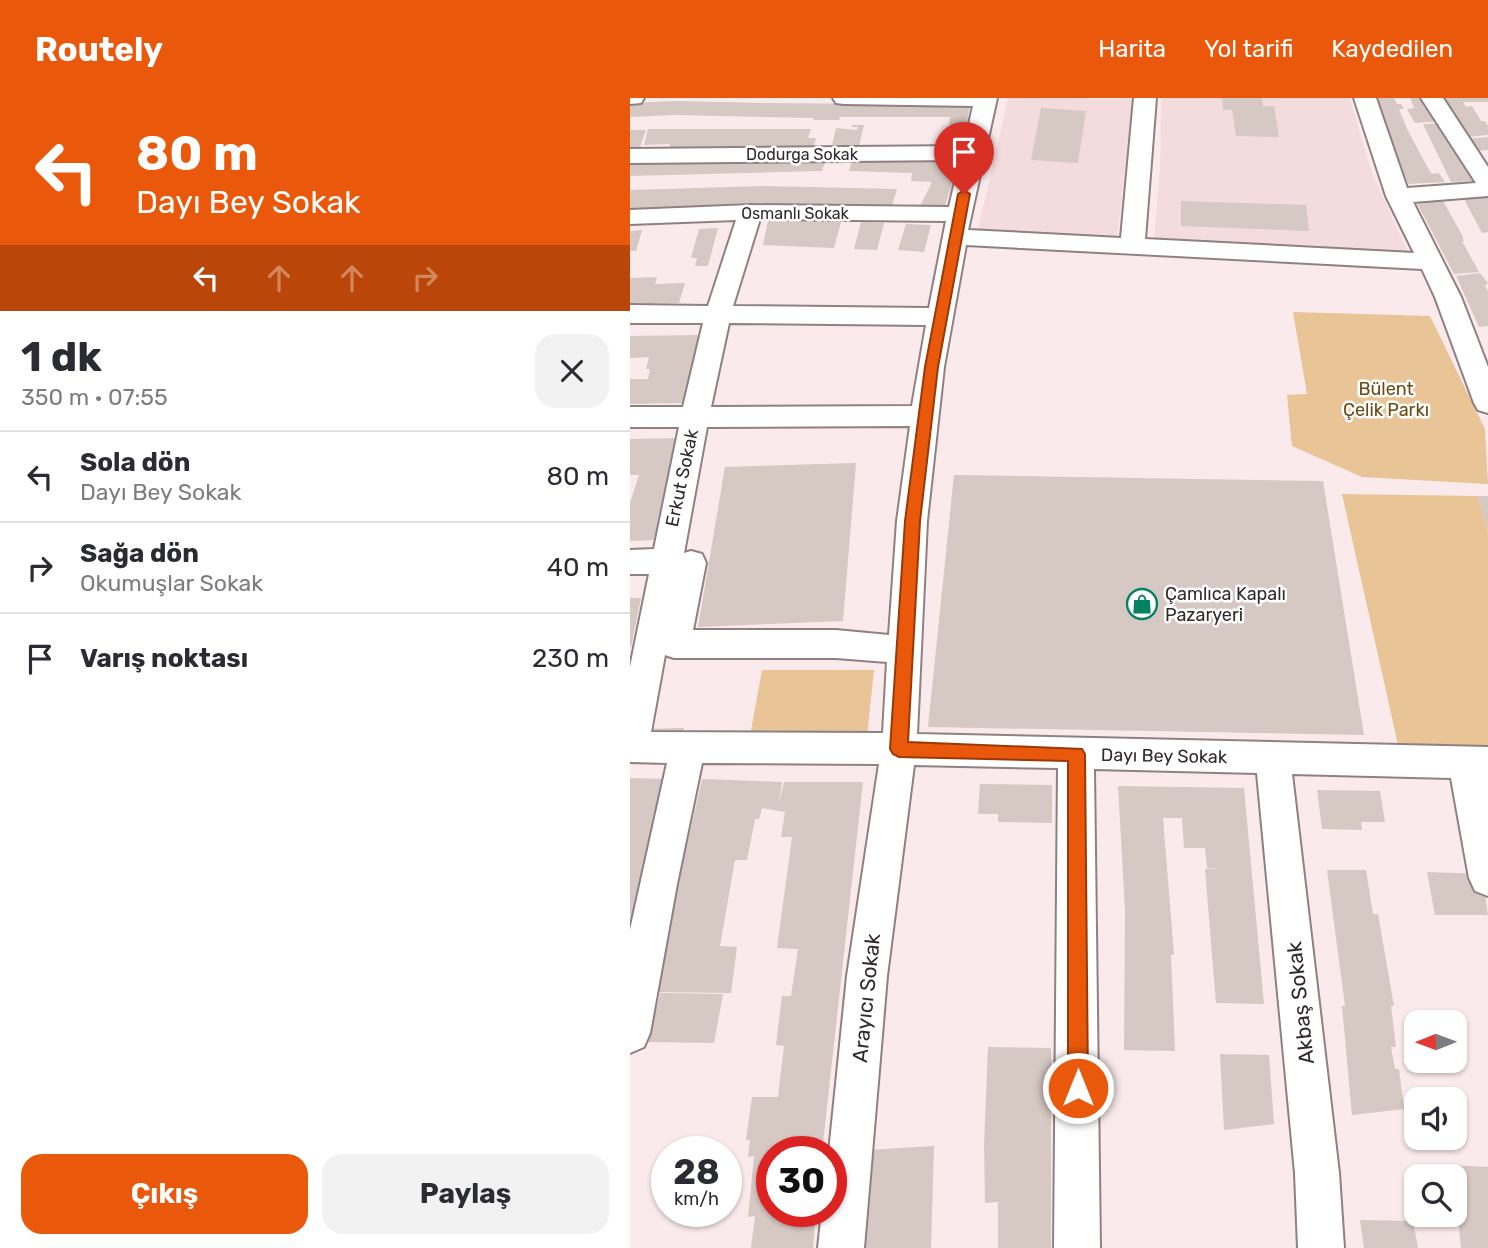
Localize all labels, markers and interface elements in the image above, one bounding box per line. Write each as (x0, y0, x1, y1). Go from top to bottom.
text: Routely (35, 30, 163, 69)
text: Harita (1098, 35, 1166, 63)
text: Yol tarifi (1204, 35, 1293, 63)
text: Kaydedilen (1331, 35, 1453, 63)
pin (934, 122, 994, 194)
text: 80 m (136, 124, 258, 182)
icon: left (21, 126, 112, 217)
icon: arrive (945, 133, 983, 171)
street label: Dodurga Sokak (746, 145, 859, 164)
text: Dayı Bey Sokak (136, 183, 361, 221)
street label: Osmanlı Sokak (741, 204, 850, 223)
icon: left (187, 259, 225, 297)
icon: ahead (260, 259, 298, 297)
icon: ahead (333, 259, 371, 297)
icon: right (406, 259, 444, 297)
text: 1 dk (21, 332, 102, 382)
button: close (535, 334, 609, 408)
park label: Bülent Çelik Parkı (1343, 378, 1429, 421)
text: 350 m · 07:55 (21, 383, 168, 411)
street label: Erkut Sokak (661, 427, 703, 529)
text: Sola dön (80, 447, 190, 478)
icon: left (21, 458, 59, 496)
text: 80 m (546, 461, 609, 492)
text: Dayı Bey Sokak (80, 478, 241, 506)
text: Sağa dön (80, 538, 199, 569)
icon: right (21, 549, 59, 587)
text: 40 m (547, 552, 609, 583)
text: Okumuşlar Sokak (80, 569, 263, 597)
place label: Çamlıca Kapalı Pazaryeri (1165, 583, 1286, 626)
shop icon: Çamlıca Kapalı Pazaryeri (1125, 587, 1159, 621)
icon: arrive (21, 640, 59, 678)
text: Varış noktası (80, 643, 248, 674)
text: 230 m (532, 643, 609, 674)
street label: Dayı Bey Sokak (1101, 744, 1228, 768)
street label: Arayıcı Sokak (847, 932, 885, 1064)
street label: Akbaş Sokak (1281, 940, 1319, 1065)
north arrow (1404, 1010, 1466, 1073)
map controls (1404, 1010, 1467, 1227)
position arrow (1041, 1051, 1115, 1125)
button: sound (1404, 1087, 1467, 1150)
speed limit sign: 30 (756, 1136, 847, 1227)
text: 28 (673, 1151, 720, 1193)
button: Çıkış (21, 1154, 308, 1234)
button: Paylaş (322, 1154, 609, 1234)
button: search (1404, 1164, 1467, 1227)
text: km/h (674, 1188, 719, 1210)

